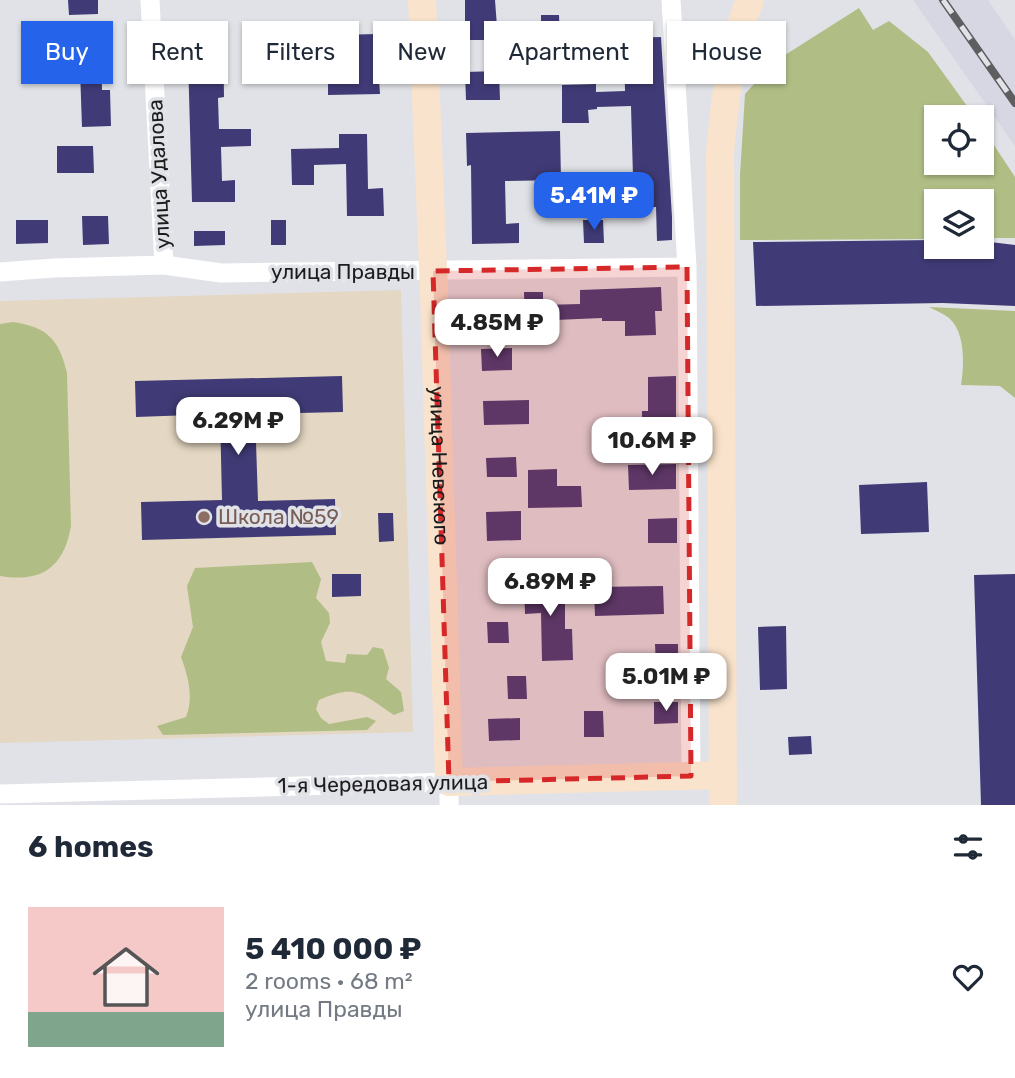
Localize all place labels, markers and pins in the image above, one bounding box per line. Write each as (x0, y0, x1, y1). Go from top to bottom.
pin: 5.41M ₽ (529, 173, 659, 232)
pin: 4.85M ₽ (432, 300, 562, 359)
pin: 6.29M ₽ (173, 398, 303, 457)
pin: 10.6M ₽ (587, 418, 717, 477)
place label: Школа №59 (218, 504, 339, 529)
marker: Школа №59 (196, 509, 212, 525)
pin: 6.89M ₽ (485, 558, 615, 618)
pin: 5.01M ₽ (601, 654, 731, 713)

